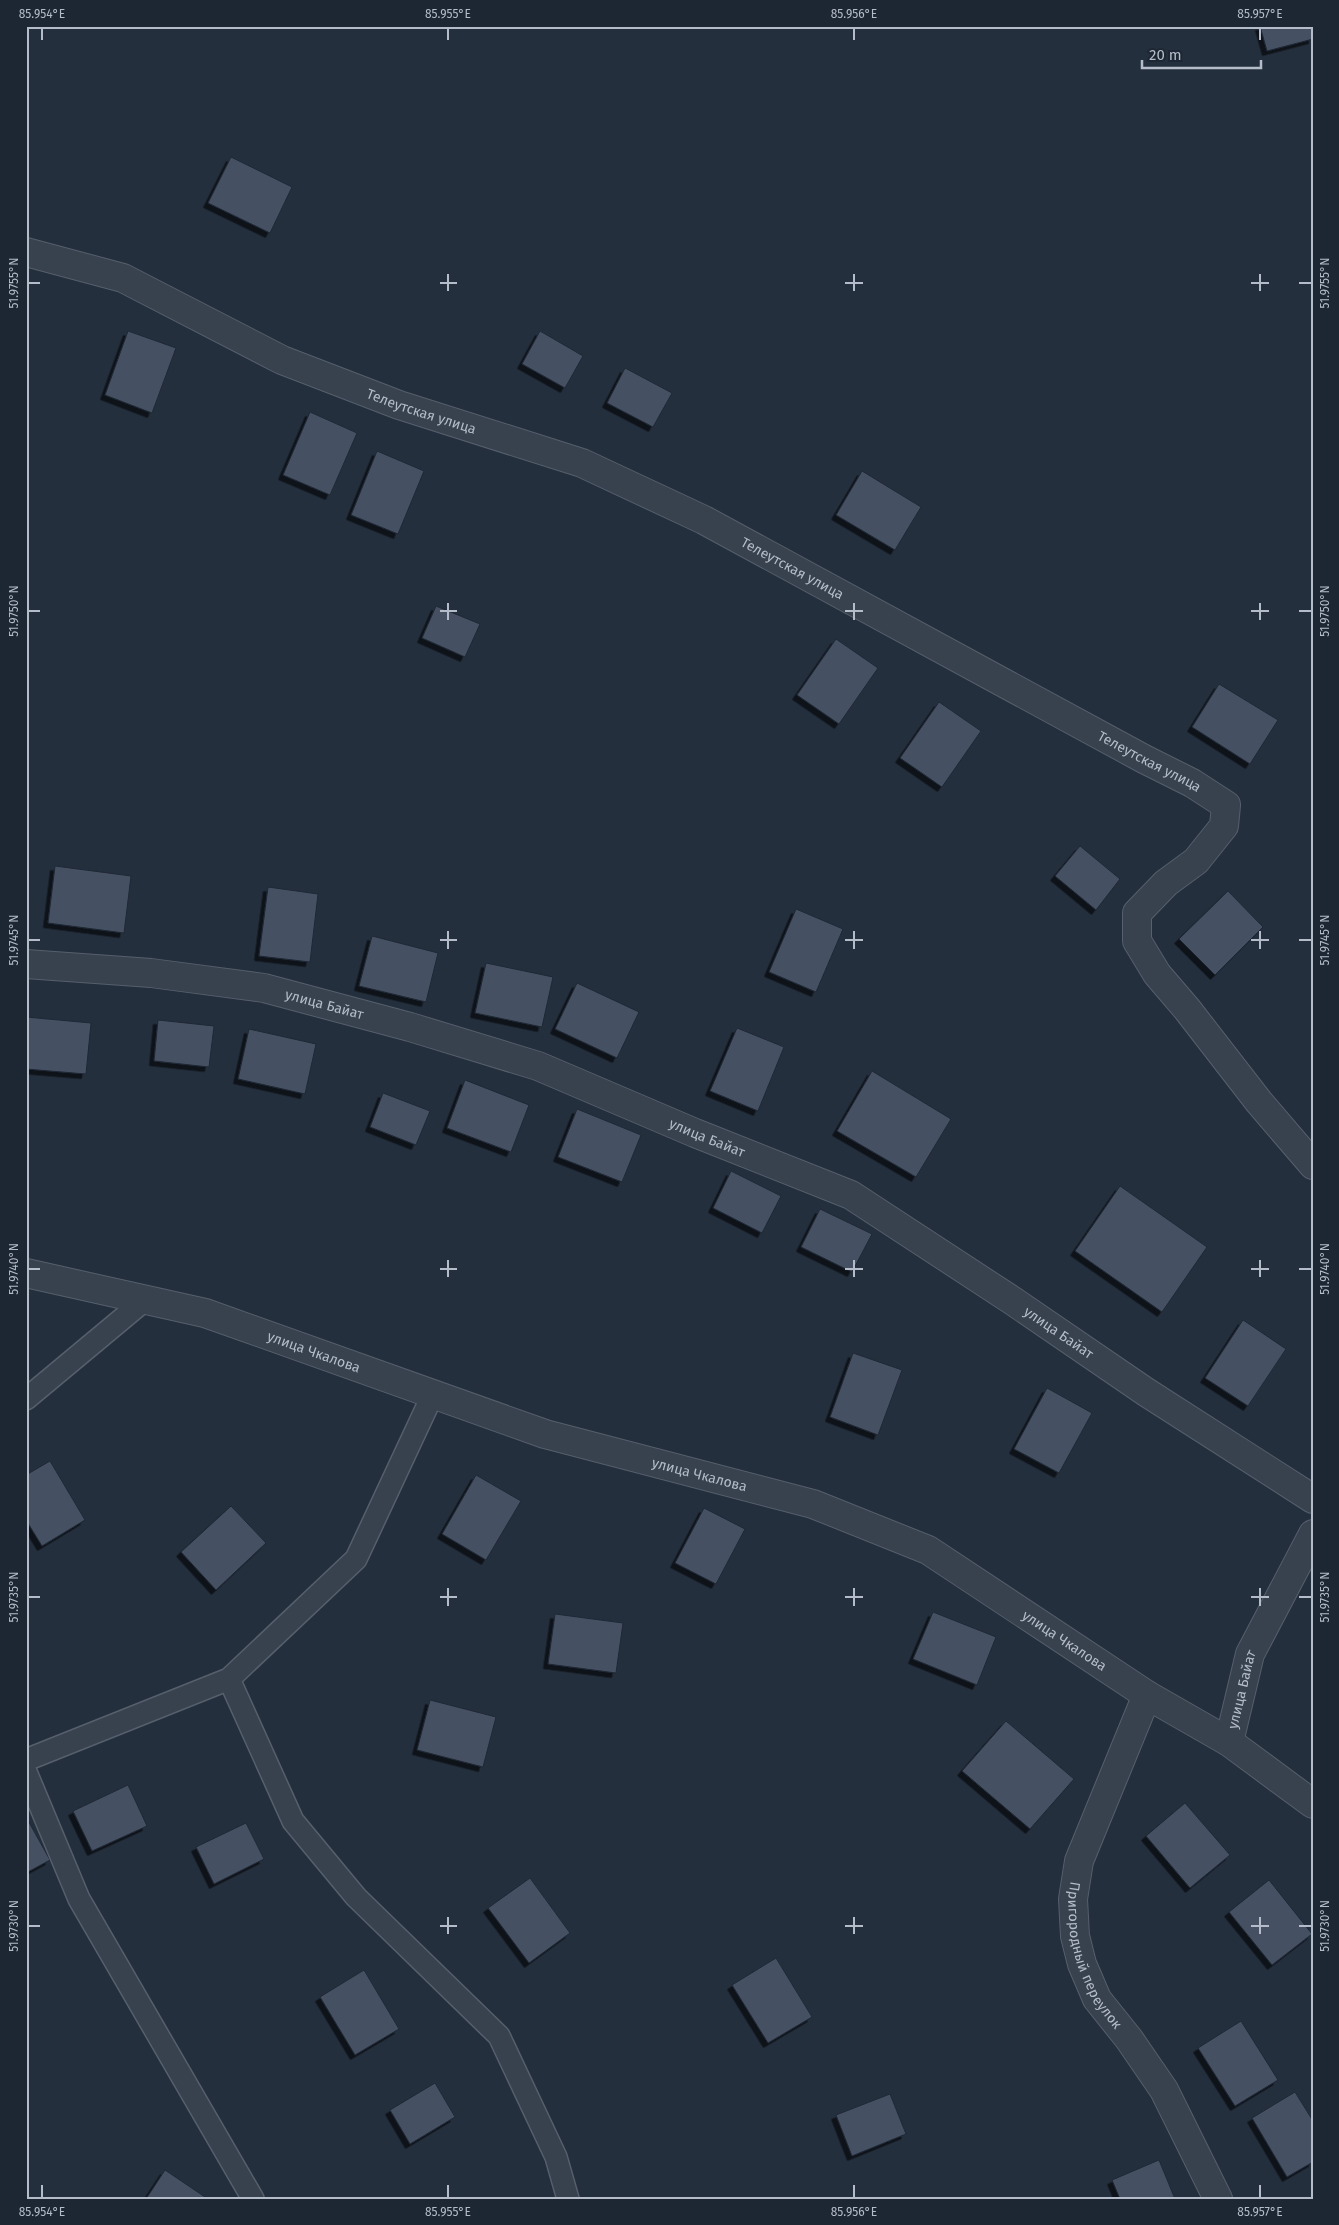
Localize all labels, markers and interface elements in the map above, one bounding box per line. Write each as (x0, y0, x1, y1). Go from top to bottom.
text: 85.954°E (19, 7, 65, 21)
text: 85.955°E (425, 7, 471, 21)
text: 85.956°E (831, 7, 877, 21)
text: 85.957°E (1237, 7, 1283, 21)
scale bar (1142, 38, 1260, 70)
text: 20 m (1149, 46, 1182, 64)
text: 51.9755°N (7, 258, 21, 308)
text: 51.9755°N (1318, 258, 1332, 308)
street label: Телеутская улица (364, 385, 478, 437)
street label: Телеутская улица (738, 533, 847, 603)
text: 51.9750°N (7, 585, 21, 637)
text: 51.9750°N (1318, 585, 1332, 637)
street label: Телеутская улица (1095, 727, 1205, 795)
text: 51.9745°N (7, 915, 21, 965)
text: 51.9745°N (1318, 915, 1332, 965)
street label: улица Байат (283, 986, 366, 1023)
street label: улица Байат (667, 1114, 748, 1161)
text: 51.9740°N (7, 1243, 21, 1295)
text: 51.9740°N (1318, 1243, 1332, 1295)
street label: улица Байат (1021, 1303, 1097, 1363)
street label: улица Чкалова (265, 1327, 363, 1376)
street label: улица Чкалова (650, 1454, 749, 1495)
text: 51.9735°N (7, 1572, 21, 1622)
text: 51.9735°N (1318, 1572, 1332, 1622)
street label: улица Чкалова (1019, 1606, 1110, 1675)
street label: улица Байат (1224, 1646, 1260, 1731)
street label: Пригородный переулок (1065, 1881, 1126, 2033)
text: 51.9730°N (7, 1900, 21, 1952)
text: 51.9730°N (1318, 1900, 1332, 1952)
text: 85.954°E (19, 2205, 65, 2219)
text: 85.955°E (425, 2205, 471, 2219)
text: 85.956°E (831, 2205, 877, 2219)
text: 85.957°E (1237, 2205, 1283, 2219)

